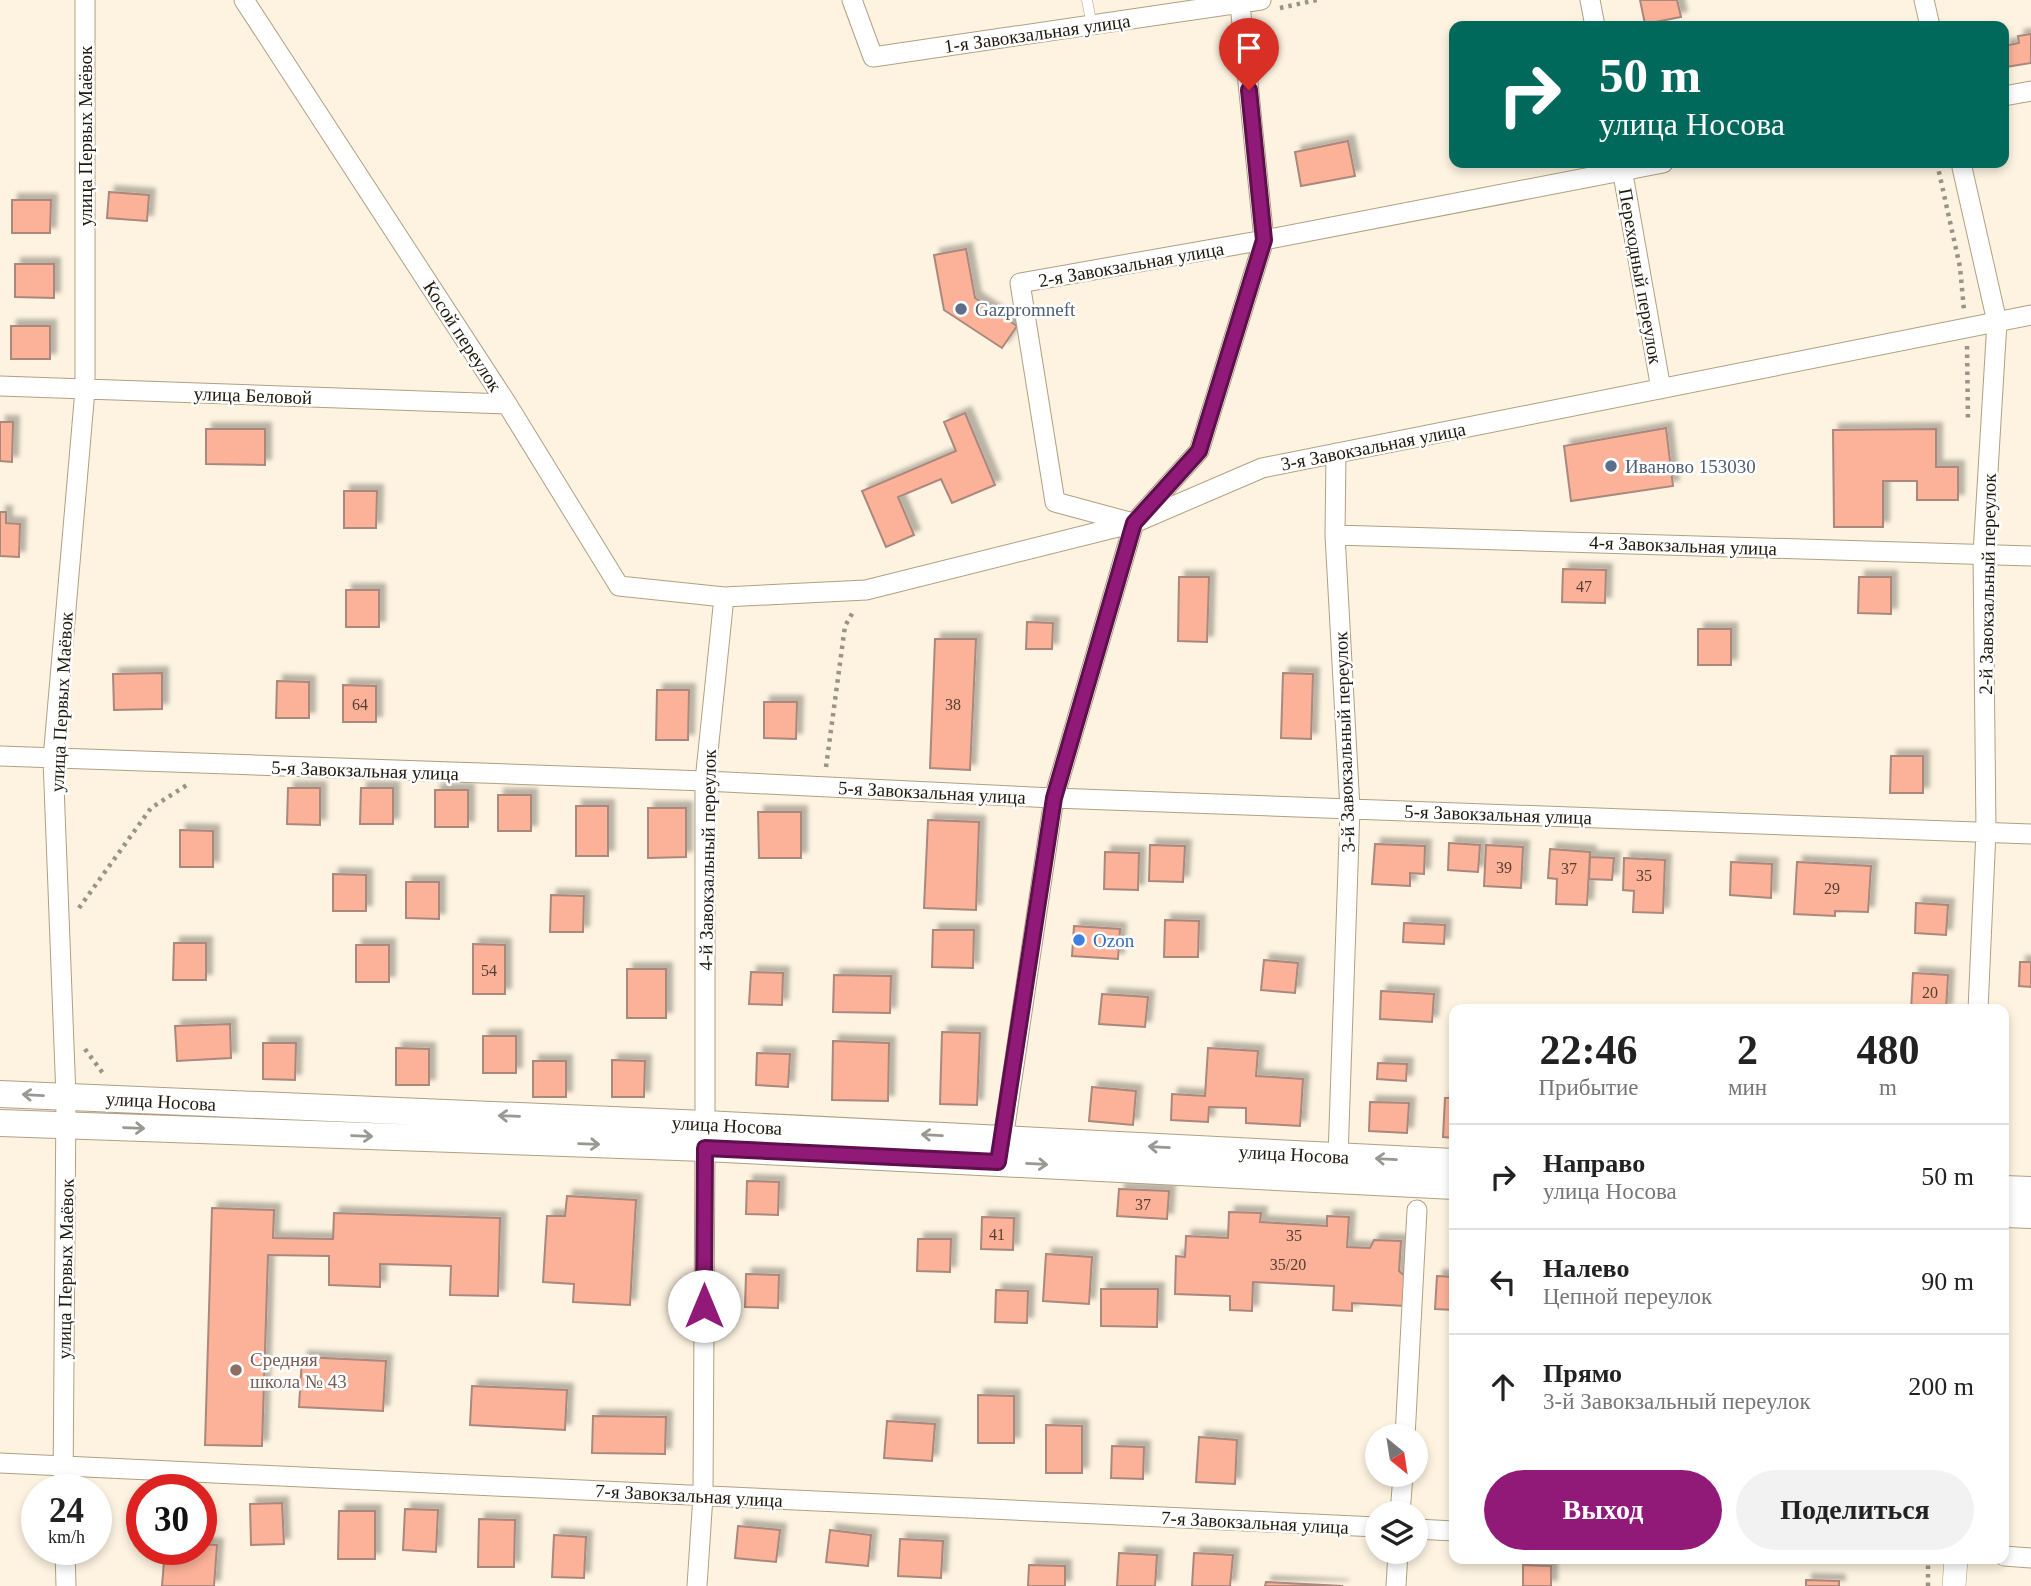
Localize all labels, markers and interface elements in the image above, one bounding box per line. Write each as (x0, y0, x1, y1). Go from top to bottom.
street label: 1-я Завокзальная улица (943, 10, 1132, 57)
pin (1219, 18, 1279, 90)
icon: arrive (1230, 29, 1268, 67)
street label: улица Первых Маёвок (75, 45, 96, 226)
text: 50 m (1599, 48, 1701, 103)
icon: right (1484, 49, 1575, 140)
text: улица Носова (1599, 106, 1785, 142)
street label: Переходный переулок (1615, 187, 1666, 366)
street label: 2-я Завокзальная улица (1037, 238, 1226, 291)
street label: Косой переулок (419, 277, 507, 396)
place label: Gazpromneft (975, 299, 1076, 320)
marker: Gazpromneft (953, 301, 969, 317)
street label: улица Беловой (193, 383, 313, 408)
street label: 3-я Завокзальная улица (1279, 418, 1468, 475)
place label: Иваново 153030 (1625, 456, 1756, 477)
marker: Иваново 153030 (1603, 458, 1619, 474)
street label: 2-й Завокзальный переулок (1975, 473, 2000, 695)
street label: 4-я Завокзальная улица (1589, 532, 1778, 559)
house number: 47 (1576, 578, 1592, 595)
street label: улица Первых Маёвок (46, 611, 77, 793)
street label: 3-й Завокзальный переулок (1330, 630, 1359, 853)
house number: 64 (352, 696, 368, 713)
house number: 38 (945, 696, 961, 713)
street label: 4-й Завокзальный переулок (695, 749, 720, 971)
street label: 5-я Завокзальная улица (271, 757, 460, 784)
street label: 5-я Завокзальная улица (838, 777, 1027, 808)
street label: 5-я Завокзальная улица (1404, 801, 1593, 828)
house number: 39 (1496, 859, 1512, 876)
house number: 37 (1561, 860, 1577, 877)
house number: 35 (1636, 867, 1652, 884)
house number: 29 (1824, 880, 1840, 897)
place label: Ozon (1093, 930, 1135, 951)
marker: Ozon (1071, 932, 1087, 948)
house number: 54 (481, 962, 497, 979)
house number: 20 (1922, 984, 1938, 1001)
text: 22:46 (1539, 1027, 1637, 1073)
text: 2 (1737, 1027, 1758, 1073)
text: 480 (1857, 1027, 1920, 1073)
text: Прибытие (1538, 1075, 1639, 1100)
text: мин (1728, 1075, 1767, 1100)
text: m (1879, 1075, 1897, 1100)
street label: улица Носова (105, 1088, 217, 1115)
one-way arrow (22, 1089, 45, 1102)
one-way arrow (497, 1109, 520, 1122)
street label: улица Носова (671, 1112, 783, 1139)
one-way arrow (122, 1122, 145, 1135)
one-way arrow (920, 1129, 943, 1142)
one-way arrow (350, 1130, 373, 1143)
one-way arrow (577, 1138, 600, 1151)
one-way arrow (1148, 1141, 1171, 1154)
street label: улица Носова (1238, 1141, 1350, 1168)
text: Направо (1543, 1149, 1645, 1178)
one-way arrow (1375, 1152, 1398, 1165)
one-way arrow (1025, 1158, 1047, 1171)
icon: right (1484, 1158, 1522, 1196)
text: 50 m (1921, 1162, 1974, 1191)
street label: улица Первых Маёвок (53, 1178, 78, 1359)
text: улица Носова (1543, 1179, 1677, 1204)
house number: 37 (1135, 1196, 1151, 1213)
house number: 41 (989, 1226, 1005, 1243)
house number: 35 (1286, 1227, 1302, 1244)
text: Налево (1543, 1254, 1629, 1283)
house number: 35/20 (1270, 1256, 1306, 1273)
icon: left (1484, 1263, 1522, 1301)
text: 90 m (1921, 1267, 1974, 1296)
position arrow (667, 1269, 741, 1343)
text: Цепной переулок (1543, 1284, 1712, 1309)
place label: Средняя школа № 43 (250, 1349, 347, 1392)
text: Прямо (1543, 1359, 1622, 1388)
marker: Средняя школа № 43 (228, 1362, 244, 1378)
icon: ahead (1484, 1368, 1522, 1406)
text: 200 m (1908, 1372, 1974, 1401)
text: 3-й Завокзальный переулок (1543, 1389, 1811, 1414)
north arrow (1365, 1424, 1428, 1488)
map controls (1365, 1424, 1428, 1564)
button: Выход (1484, 1470, 1722, 1550)
button: Поделиться (1736, 1470, 1974, 1550)
speed limit sign: 30 (126, 1474, 217, 1565)
street label: 7-я Завокзальная улица (595, 1480, 784, 1511)
text: 24 (49, 1491, 84, 1530)
button: layers (1365, 1501, 1428, 1564)
street label: 7-я Завокзальная улица (1161, 1507, 1350, 1538)
text: km/h (48, 1527, 85, 1547)

